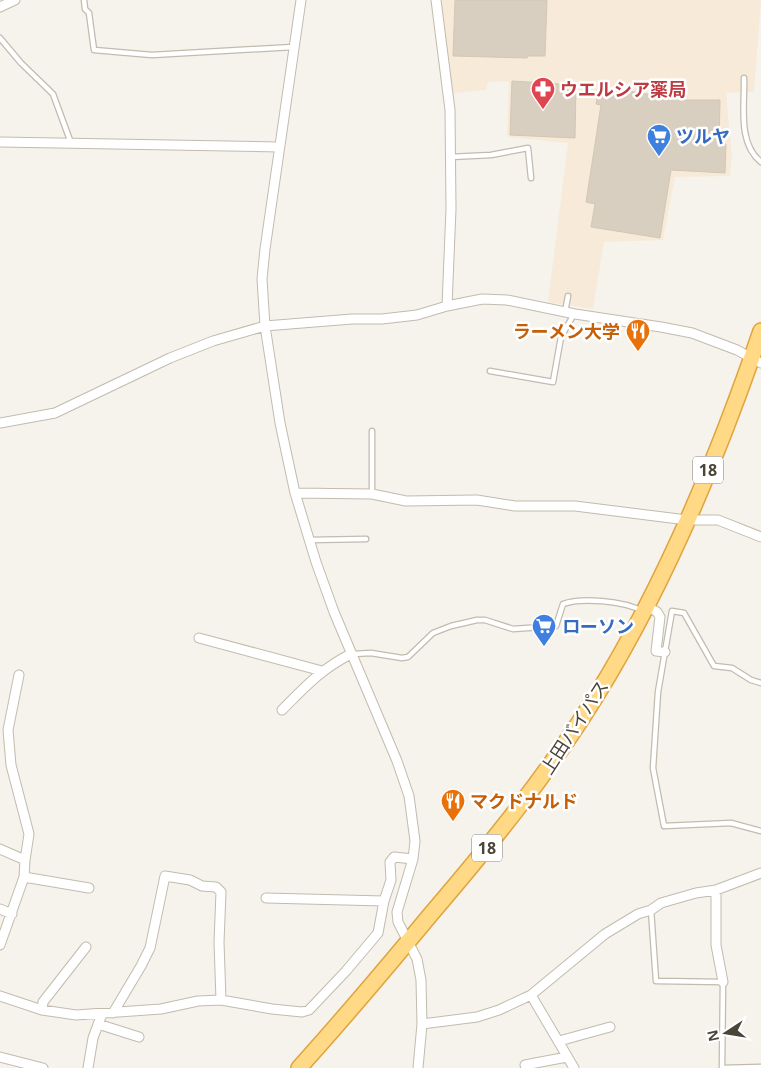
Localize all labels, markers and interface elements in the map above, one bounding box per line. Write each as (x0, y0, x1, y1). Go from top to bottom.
pharmacy icon: ウエルシア薬局 (530, 76, 556, 110)
place label: ウエルシア薬局 (560, 77, 686, 101)
supermarket icon: ツルヤ (646, 123, 672, 157)
place label: ツルヤ (676, 124, 730, 148)
restaurant icon: ラーメン大学 (625, 318, 651, 352)
place label: ラーメン大学 (513, 319, 620, 343)
road number: 18 (693, 456, 723, 484)
supermarket icon: ローソン (531, 613, 557, 647)
place label: ローソン (562, 614, 634, 638)
street label: 上田バイパス (535, 675, 613, 779)
restaurant icon: マクドナルド (440, 788, 466, 822)
place label: マクドナルド (470, 789, 578, 813)
road number: 18 (472, 834, 502, 861)
north arrow (701, 1008, 751, 1058)
text: N (702, 1028, 723, 1043)

